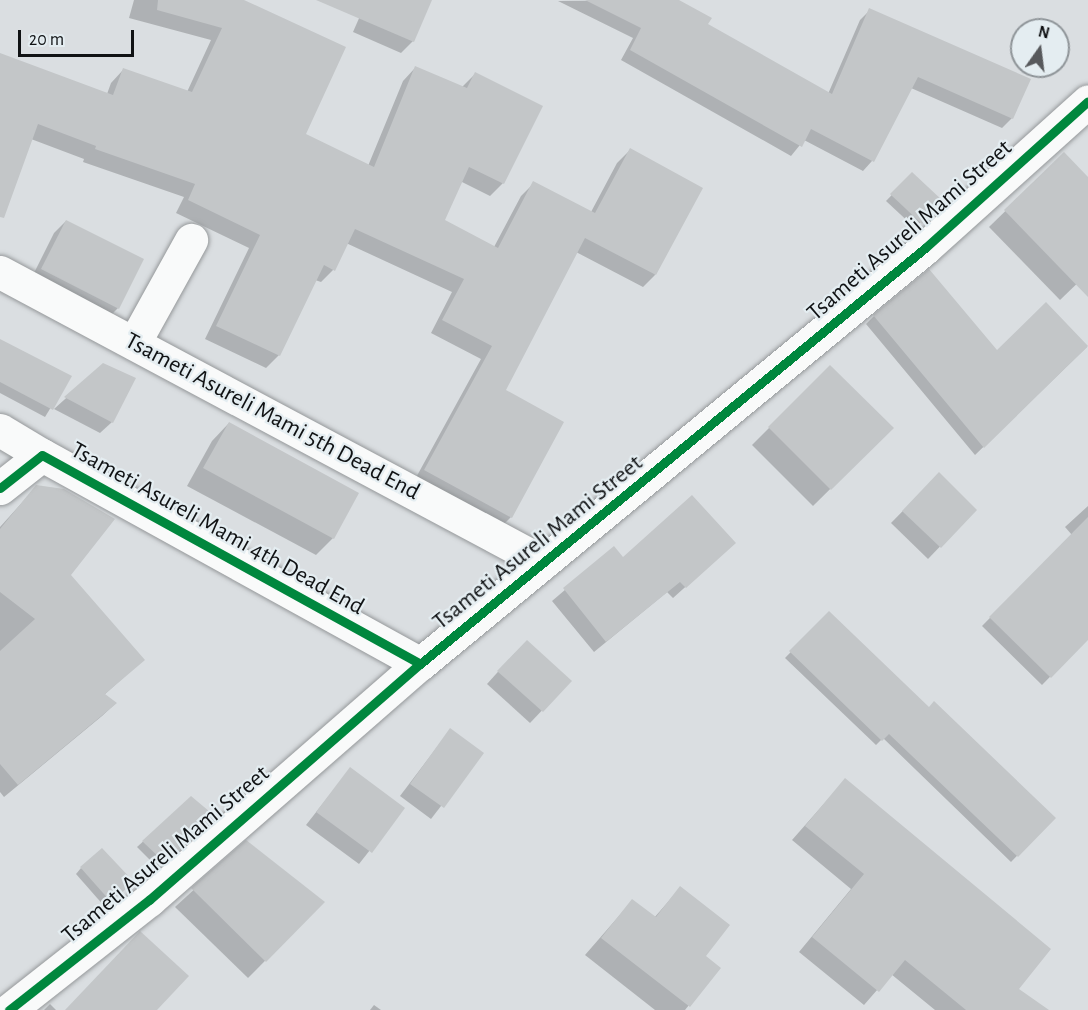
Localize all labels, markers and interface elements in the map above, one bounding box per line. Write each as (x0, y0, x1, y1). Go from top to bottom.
scale bar (21, 18, 136, 56)
north arrow (1010, 18, 1070, 78)
text: N (1037, 23, 1051, 42)
text: 20 m (29, 31, 64, 49)
street label: Tsameti Asureli Mami Street (802, 134, 1018, 328)
street label: Tsameti Asureli Mami 5th Dead End (120, 327, 424, 507)
street label: Tsameti Asureli Mami 4th Dead End (65, 436, 369, 622)
street label: Tsameti Asureli Mami Street (427, 449, 649, 637)
street label: Tsameti Asureli Mami Street (56, 760, 276, 950)

